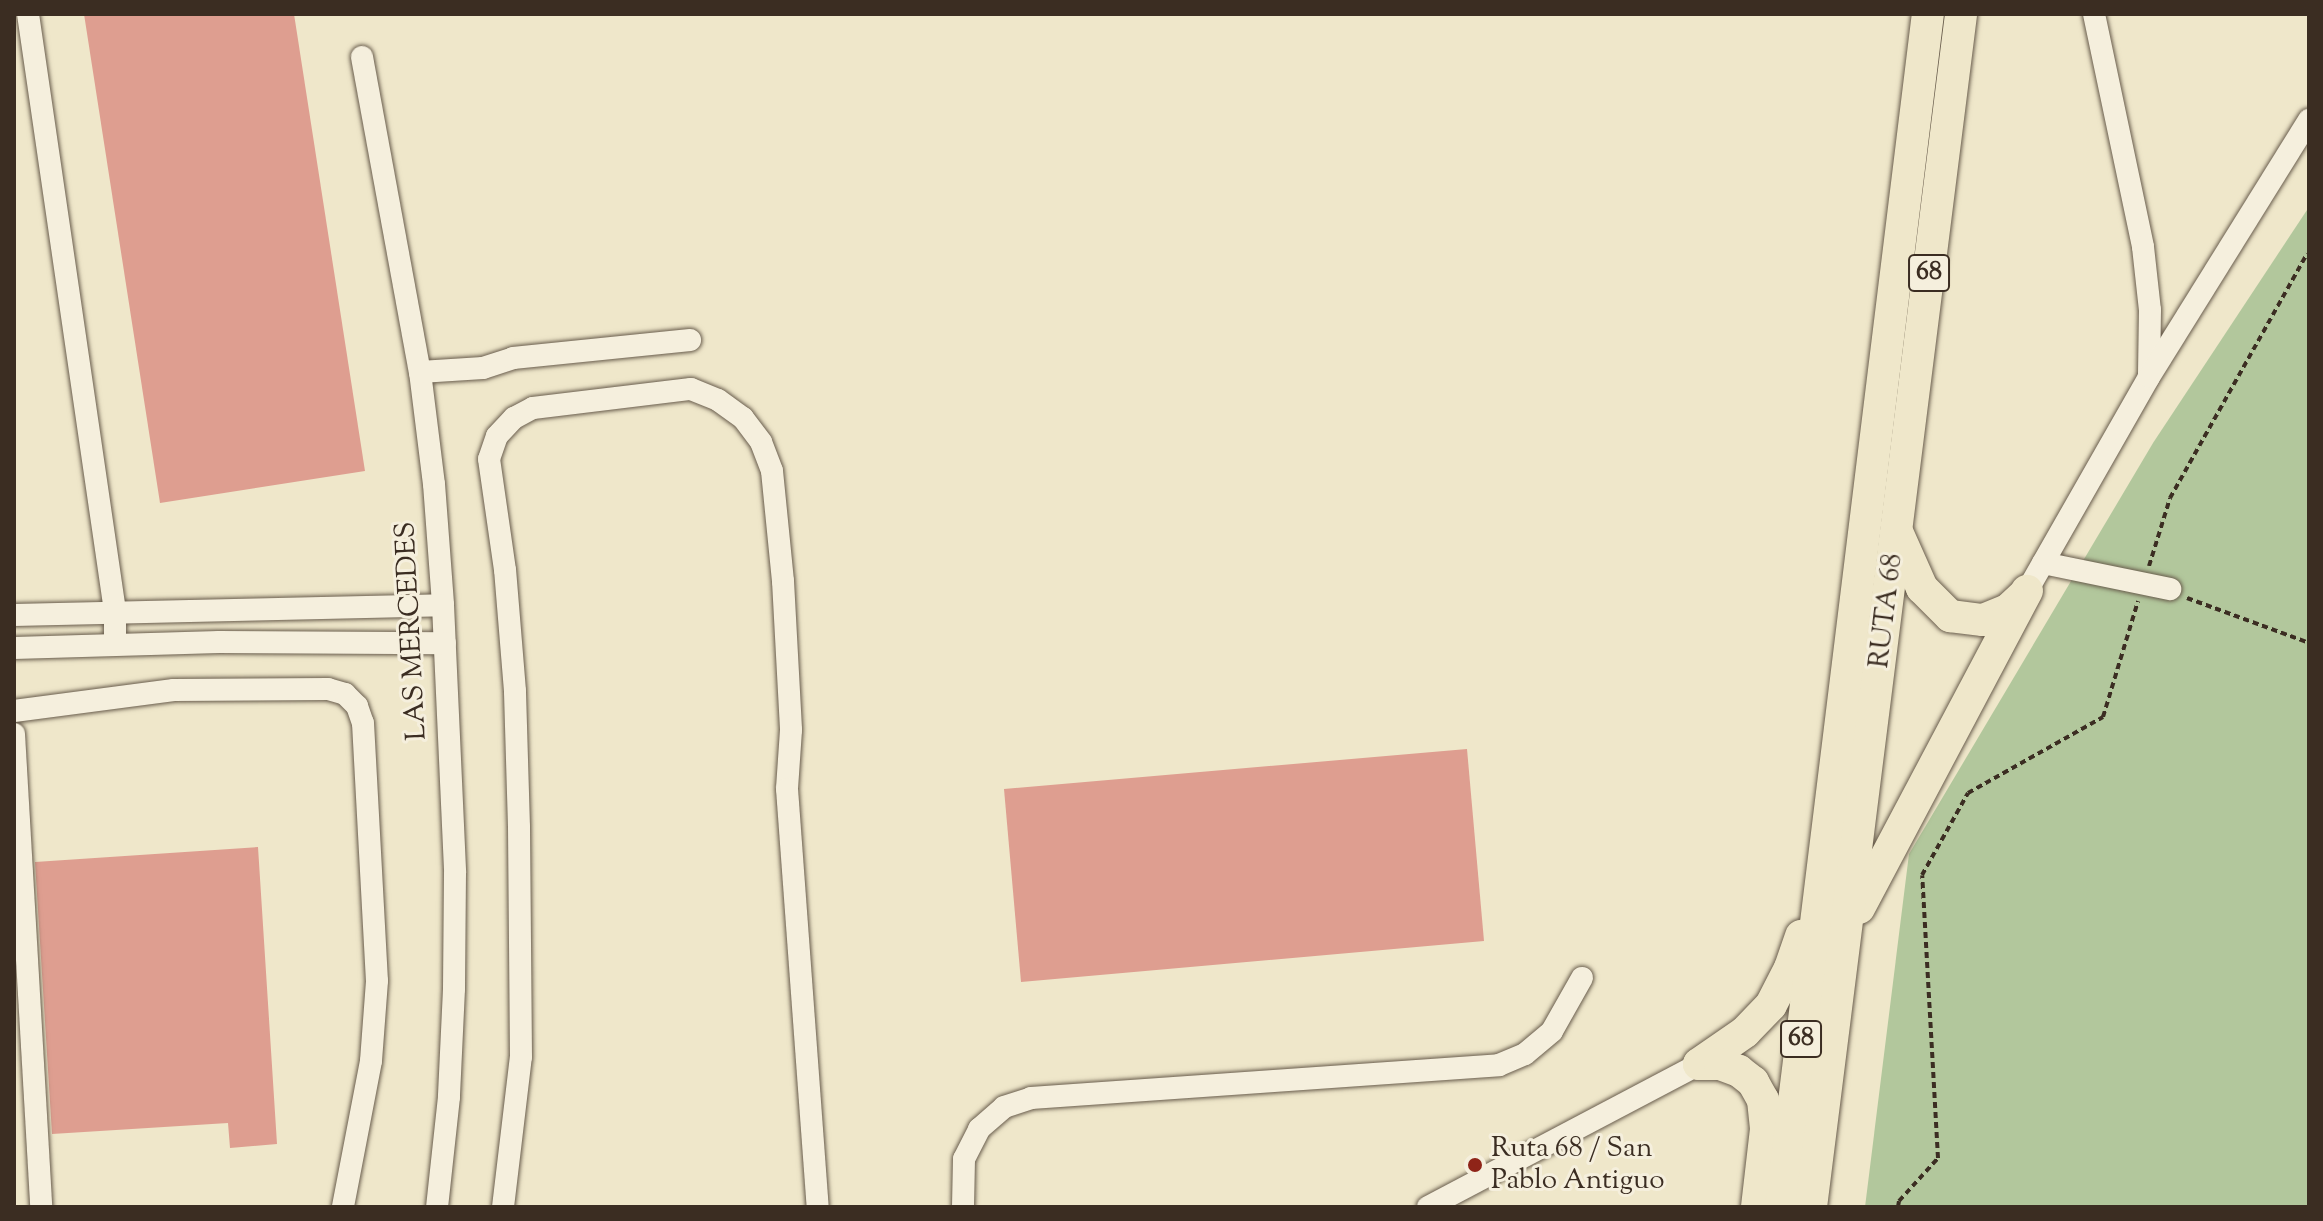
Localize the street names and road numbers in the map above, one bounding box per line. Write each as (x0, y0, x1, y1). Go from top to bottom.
road number: 68 (1907, 251, 1951, 295)
street label: LAS MERCEDES (389, 521, 435, 741)
street label: RUTA 68 (1863, 552, 1911, 670)
road number: 68 (1779, 1017, 1823, 1061)

